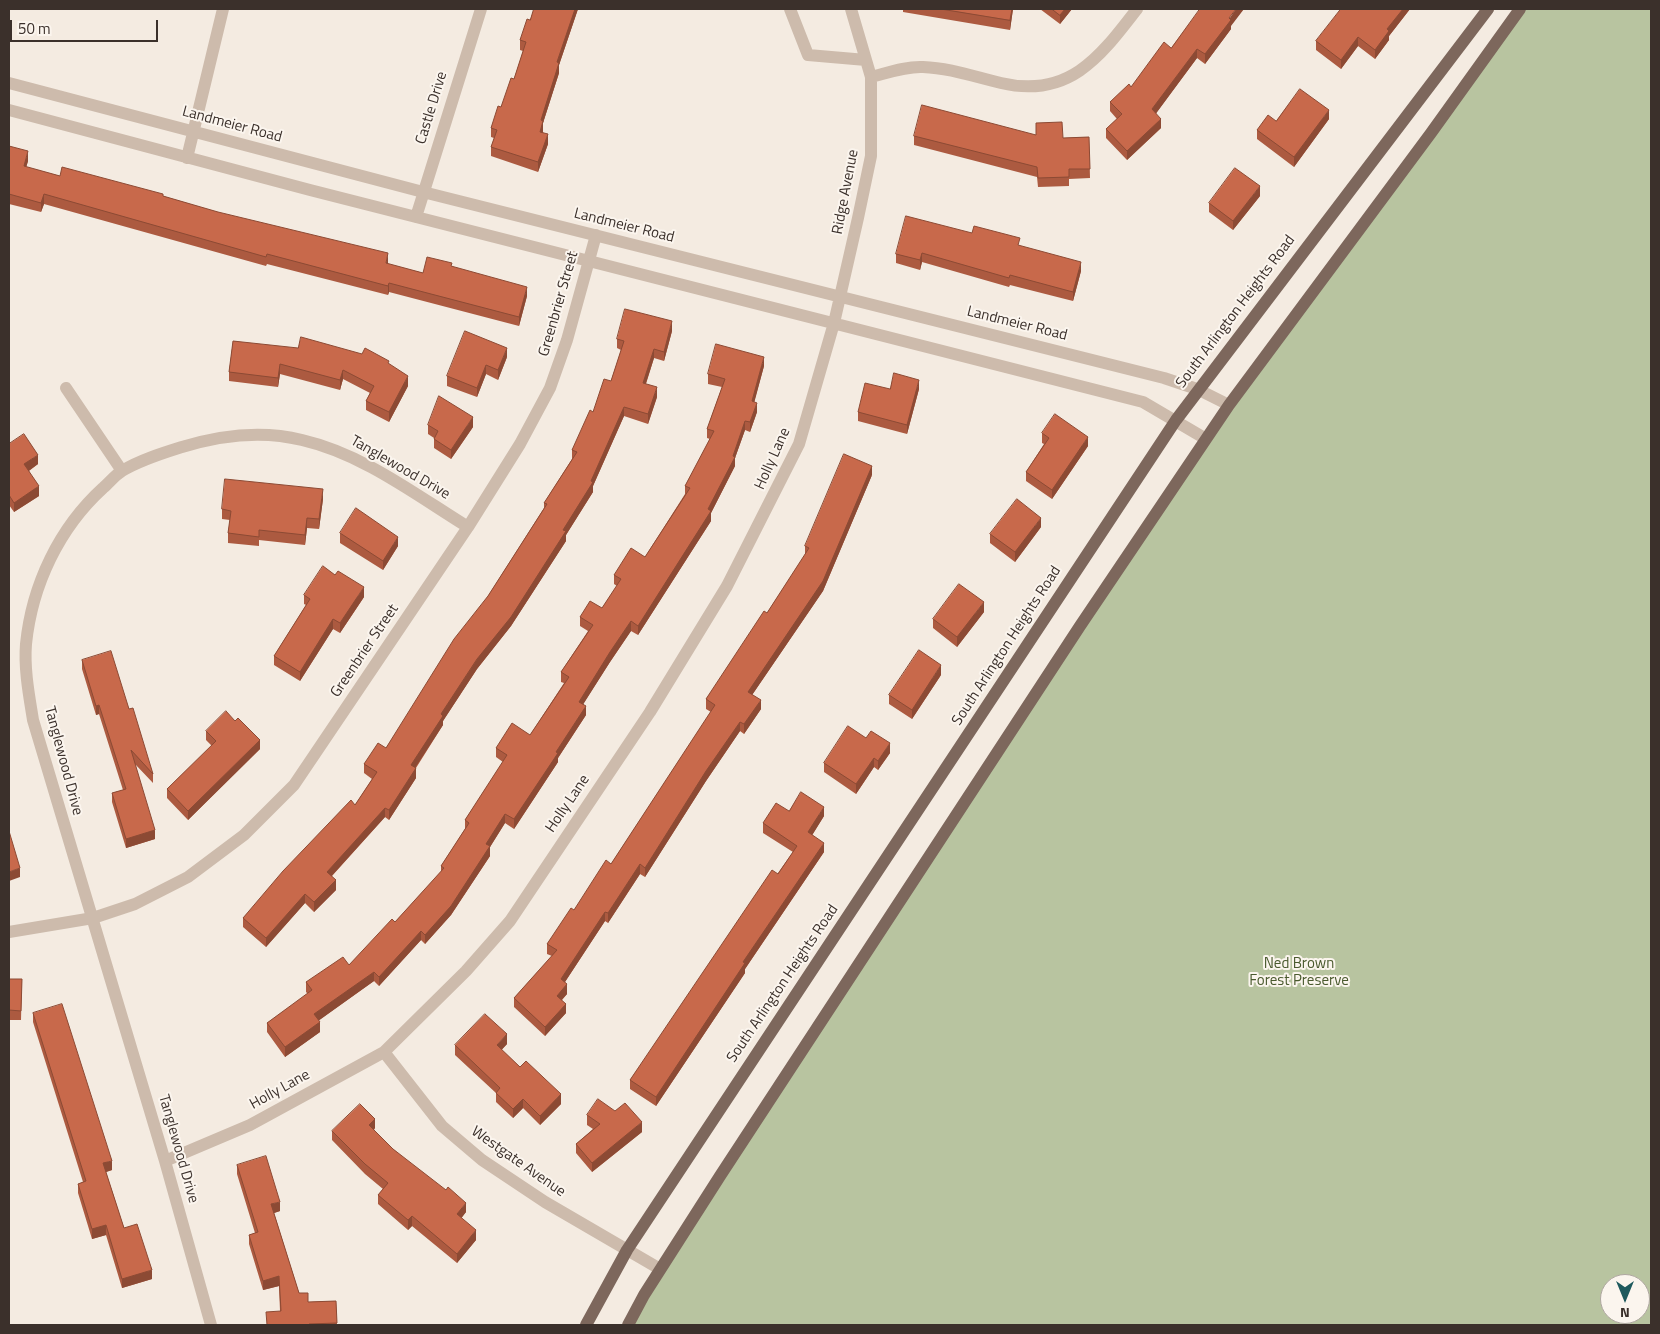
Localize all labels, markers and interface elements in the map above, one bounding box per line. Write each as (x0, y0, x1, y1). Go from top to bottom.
scale bar (12, 10, 160, 42)
text: 50 m (18, 17, 51, 40)
street label: Castle Drive (412, 69, 452, 147)
street label: Landmeier Road (180, 103, 284, 147)
street label: Ridge Avenue (829, 148, 863, 236)
street label: Landmeier Road (572, 205, 676, 247)
street label: South Arlington Heights Road (1173, 232, 1299, 392)
street label: Greenbrier Street (535, 249, 583, 359)
street label: Landmeier Road (965, 303, 1069, 345)
street label: Holly Lane (751, 425, 795, 493)
street label: Tanglewood Drive (347, 432, 453, 504)
street label: South Arlington Heights Road (949, 563, 1065, 729)
street label: Greenbrier Street (327, 601, 403, 701)
street label: Tanglewood Drive (40, 705, 86, 817)
street label: Holly Lane (542, 772, 594, 836)
street label: South Arlington Heights Road (723, 902, 843, 1066)
park label: Ned Brown Forest Preserve (1249, 955, 1349, 990)
street label: Holly Lane (247, 1066, 313, 1114)
street label: Tanglewood Drive (154, 1093, 202, 1205)
street label: Westgate Avenue (467, 1123, 569, 1201)
north arrow (1600, 1274, 1650, 1324)
text: N (1620, 1303, 1630, 1324)

